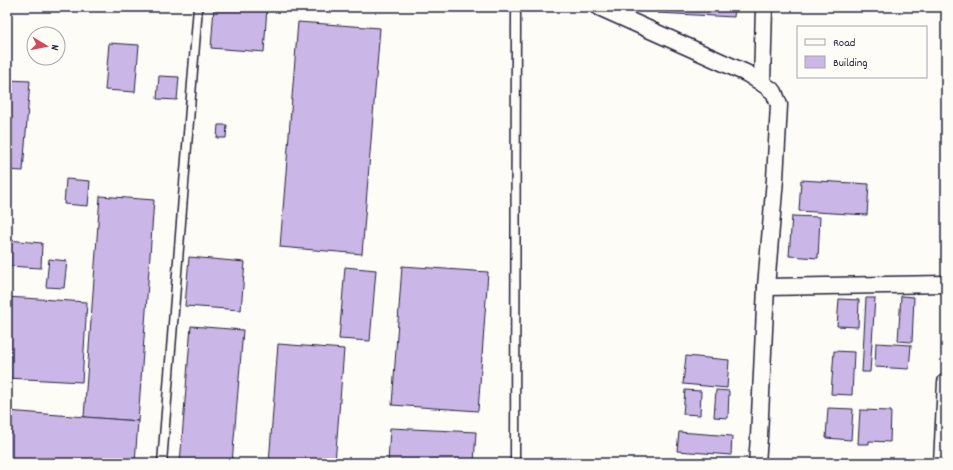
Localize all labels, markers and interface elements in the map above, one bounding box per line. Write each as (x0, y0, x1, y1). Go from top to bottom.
north arrow (26, 26, 66, 66)
legend (797, 26, 927, 78)
text: Road (833, 35, 855, 52)
text: N (45, 43, 62, 52)
text: Building (833, 55, 868, 72)

